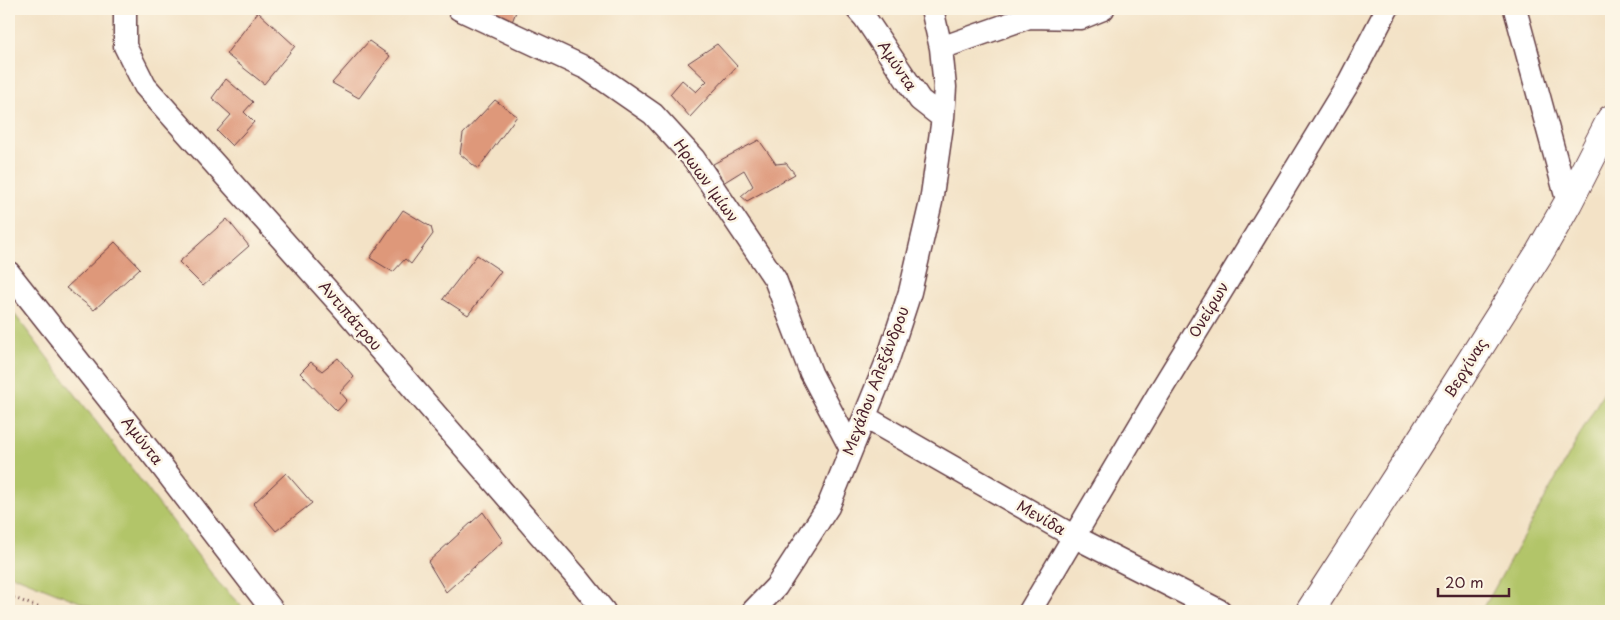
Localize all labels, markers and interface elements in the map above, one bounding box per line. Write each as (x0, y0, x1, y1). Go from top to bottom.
street label: Αμύντα (873, 36, 924, 95)
street label: Ηρωων Ιμίων (669, 134, 745, 227)
street label: Αντιπάτρου (314, 275, 388, 355)
street label: Ονείρων (1182, 277, 1234, 342)
street label: Μεγάλου Αλεξάνδρου (836, 303, 914, 458)
street label: Βεργίνας (1437, 333, 1492, 401)
street label: Αμύντα (117, 411, 170, 469)
street label: Μενίδα (1013, 493, 1071, 540)
scale bar (1438, 565, 1509, 597)
text: 20 m (1445, 570, 1484, 593)

